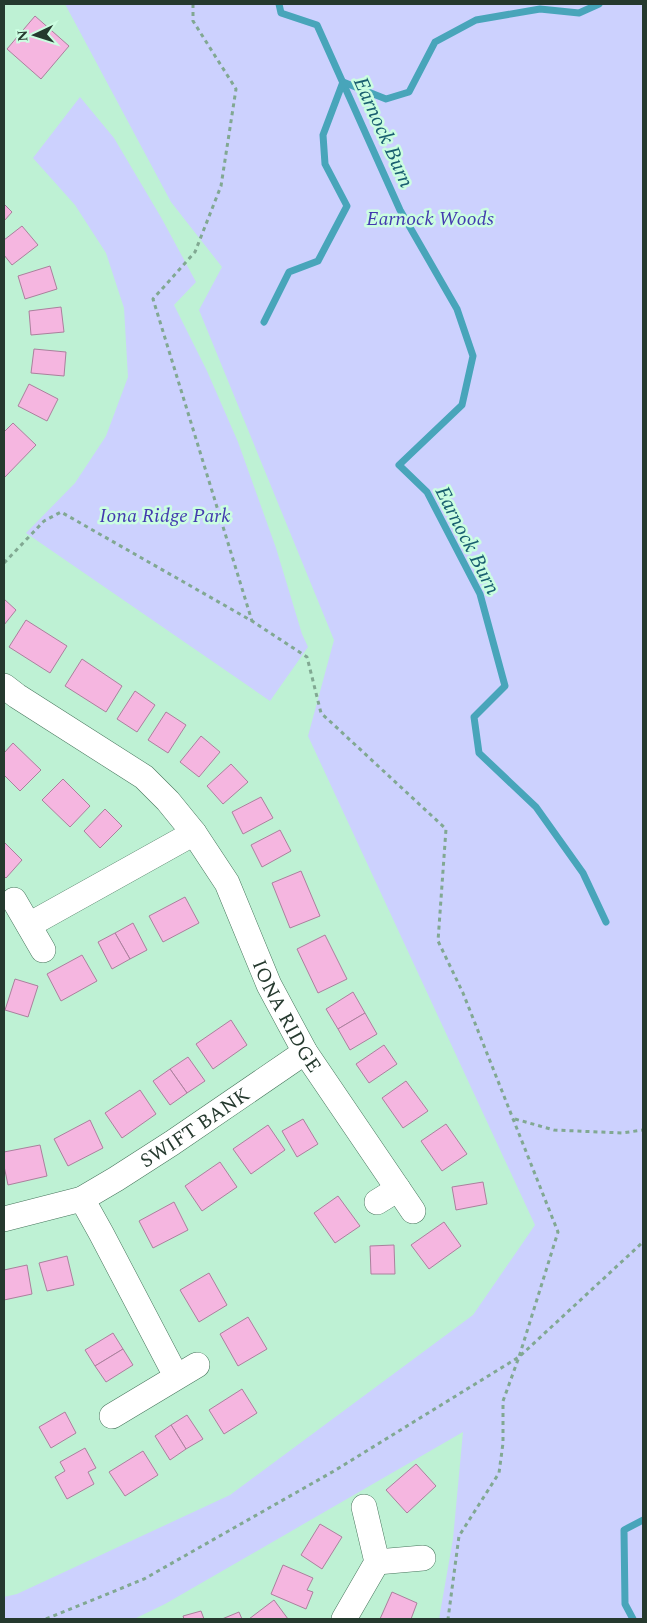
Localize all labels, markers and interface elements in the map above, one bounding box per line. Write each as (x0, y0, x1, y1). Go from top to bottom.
north arrow (10, 10, 60, 60)
text: N (12, 29, 33, 42)
water label: Earnock Burn (344, 72, 422, 193)
park label: Earnock Woods (366, 204, 494, 234)
water label: Earnock Burn (426, 480, 508, 600)
park label: Iona Ridge Park (99, 501, 231, 531)
street label: IONA RIDGE (244, 955, 329, 1079)
street label: SWIFT BANK (134, 1080, 257, 1176)

